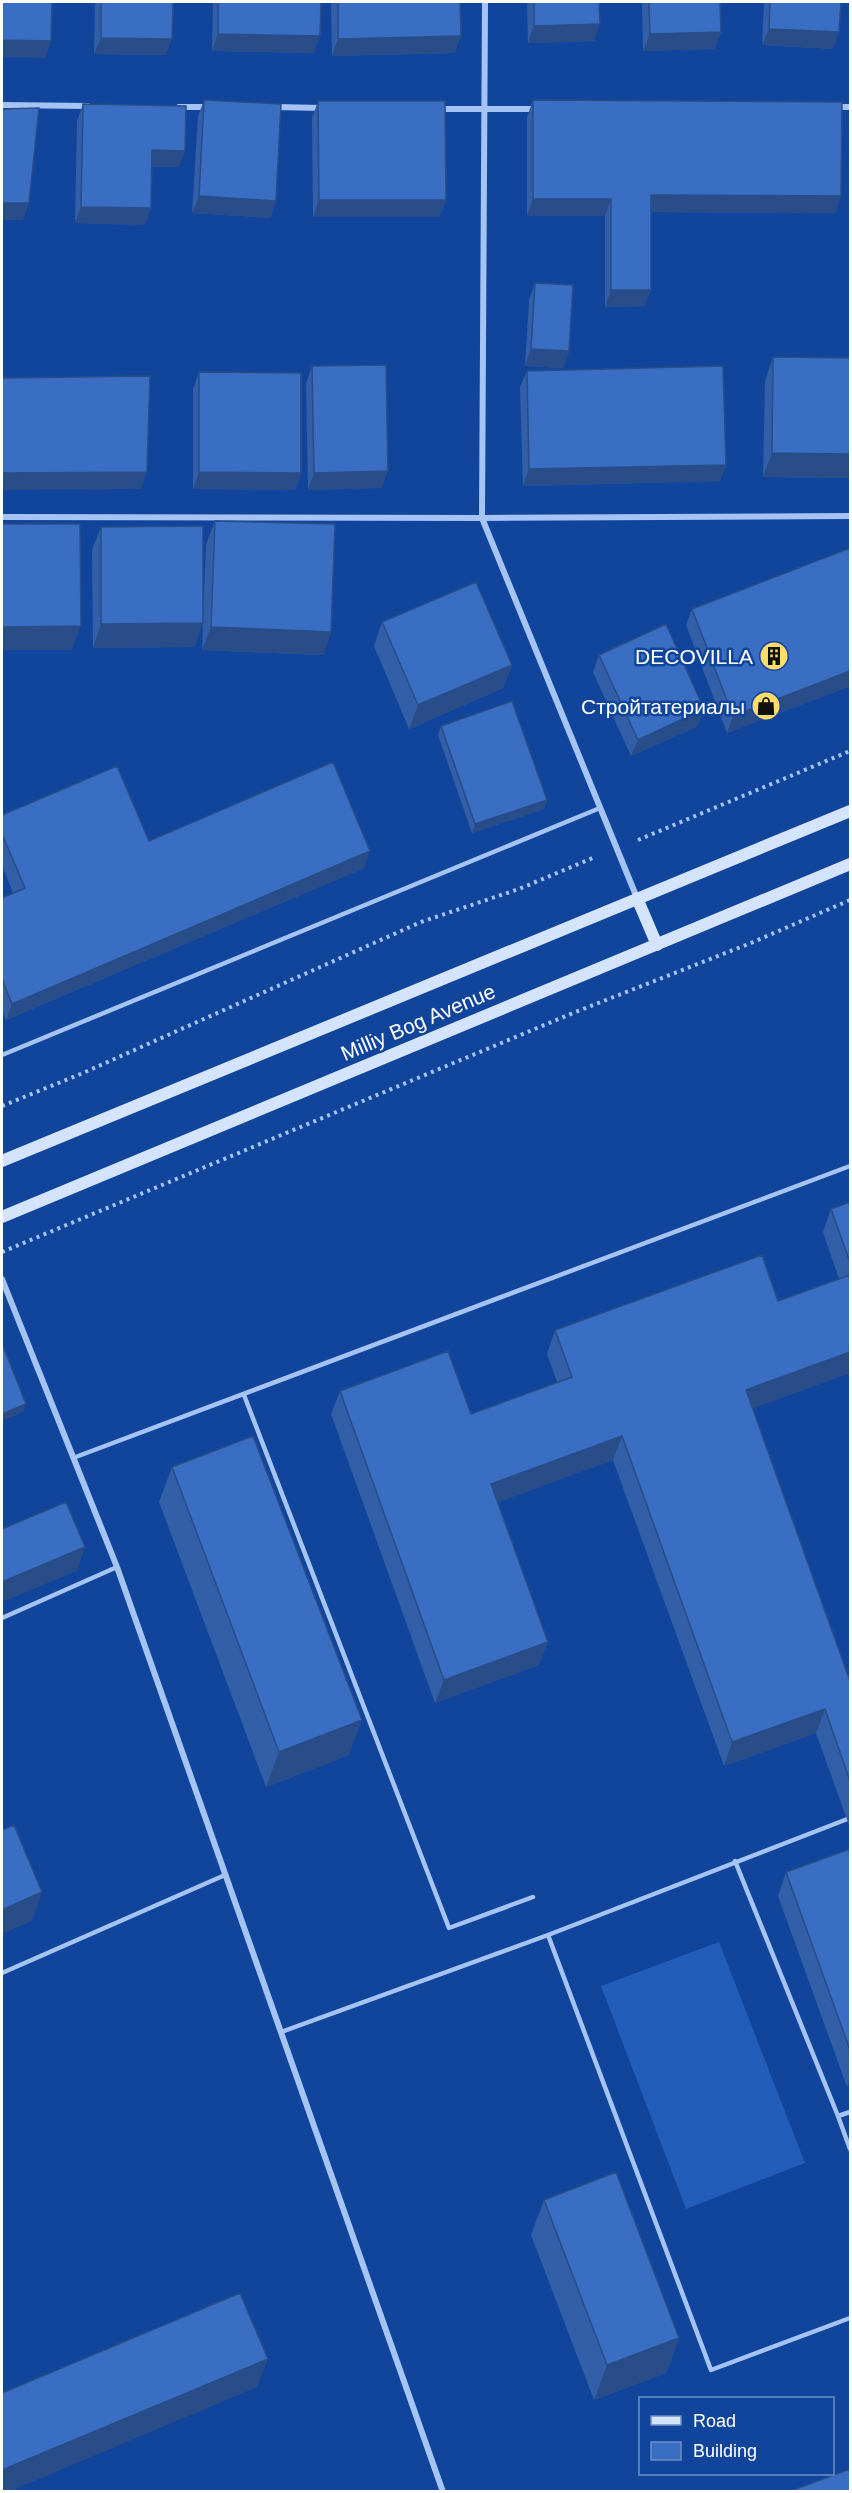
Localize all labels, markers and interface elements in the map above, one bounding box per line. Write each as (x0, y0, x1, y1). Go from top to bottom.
building icon: DECOVILLA (758, 640, 790, 672)
place label: DECOVILLA (635, 645, 753, 668)
shop icon: Стройтатериалы (750, 690, 782, 722)
place label: Стройтатериалы (581, 695, 745, 718)
street label: Milliy Bog Avenue (337, 979, 499, 1065)
legend (639, 2397, 834, 2475)
text: Road (693, 2411, 736, 2431)
text: Building (693, 2441, 757, 2461)

